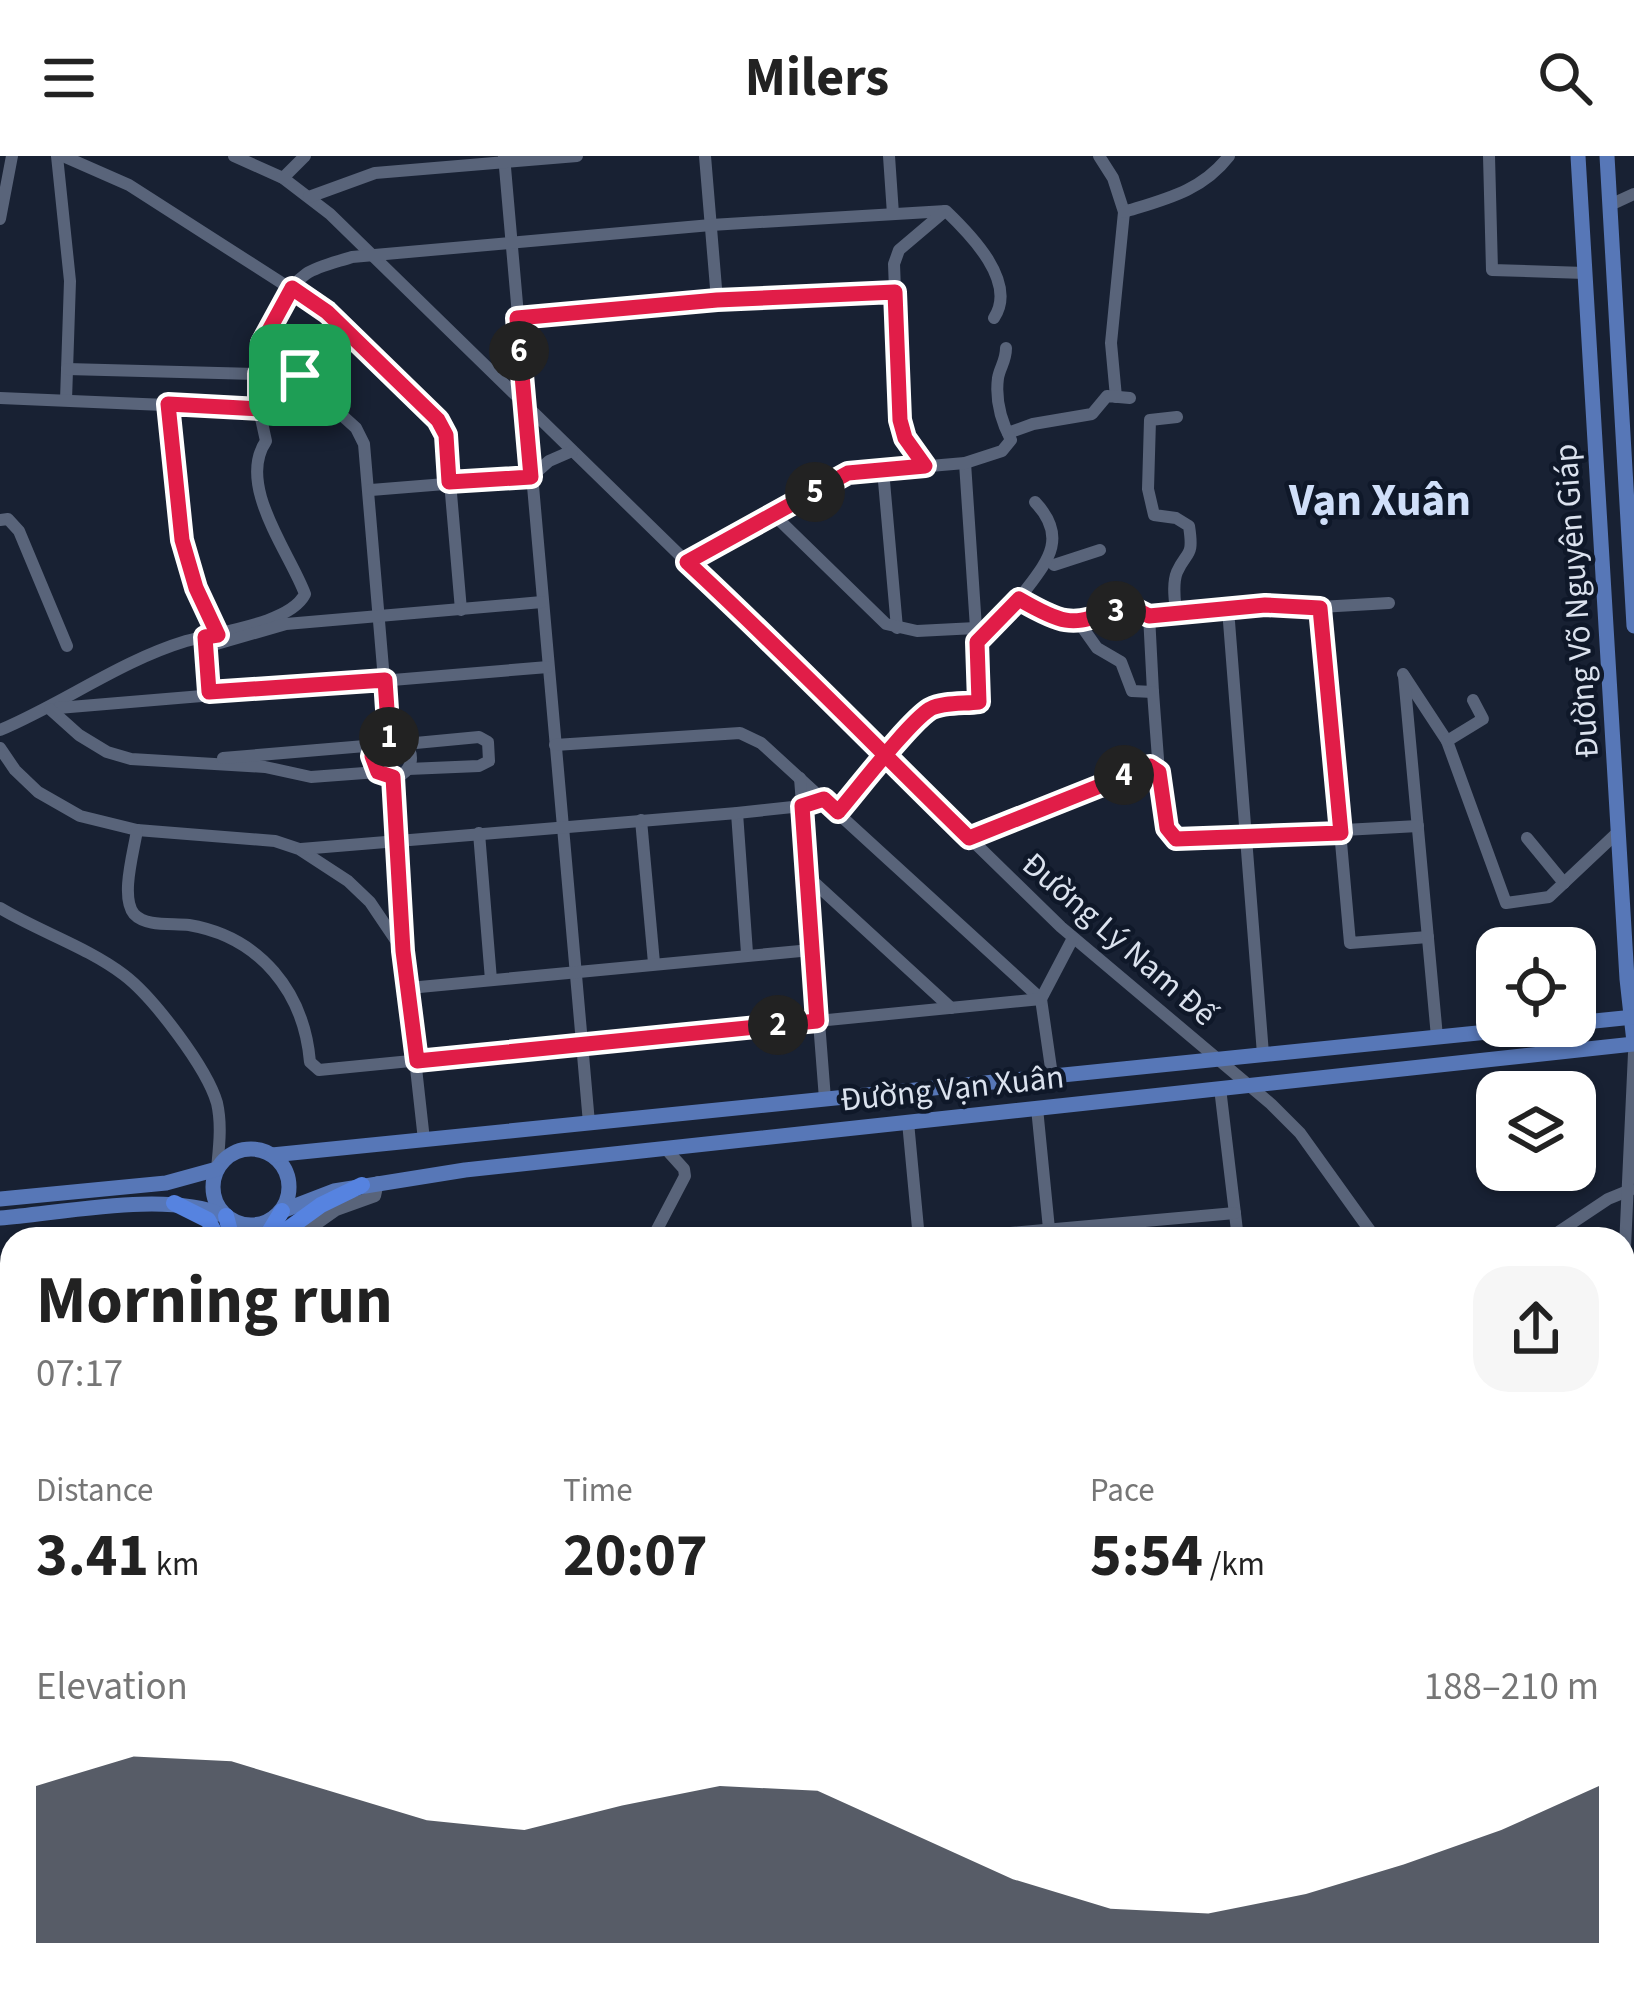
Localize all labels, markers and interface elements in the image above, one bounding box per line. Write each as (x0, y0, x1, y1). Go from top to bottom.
text: Milers (745, 40, 889, 117)
icon: menu (36, 45, 102, 111)
icon: search (1532, 45, 1598, 111)
pin: 6 (489, 321, 549, 381)
pin (249, 324, 351, 426)
text: 6 (510, 327, 528, 374)
icon: arrive (267, 342, 333, 408)
street label: Đường Võ Nguyên Giáp (1542, 442, 1611, 760)
pin: 5 (785, 462, 845, 522)
text: 5 (806, 468, 824, 515)
district label: Vạn Xuân (1288, 469, 1471, 533)
pin: 3 (1086, 581, 1146, 641)
text: 3 (1107, 587, 1125, 634)
pin: 1 (359, 707, 419, 767)
text: 1 (380, 713, 398, 760)
pin: 4 (1094, 745, 1154, 805)
text: 4 (1115, 751, 1133, 798)
street label: Đường Lý Nam Đế (1011, 841, 1227, 1037)
map controls (1476, 927, 1596, 1191)
button: locate (1476, 927, 1596, 1047)
pin: 2 (748, 995, 808, 1055)
text: 2 (769, 1001, 787, 1048)
street label: Đường Vạn Xuân (838, 1053, 1066, 1124)
button: layers (1476, 1071, 1596, 1191)
text: Morning run (36, 1254, 393, 1348)
button: share (1473, 1266, 1599, 1392)
text: 07:17 (36, 1346, 123, 1402)
text: Distance (36, 1467, 153, 1514)
text: Time (563, 1467, 633, 1514)
text: Pace (1090, 1467, 1155, 1514)
text: 3.41 (36, 1514, 149, 1599)
text: 20:07 (563, 1514, 708, 1599)
text: 5:54 (1090, 1514, 1203, 1599)
text: km (149, 1541, 199, 1588)
text: /km (1203, 1541, 1265, 1588)
text: Elevation (36, 1659, 188, 1715)
text: 188–210 m (1424, 1659, 1599, 1715)

